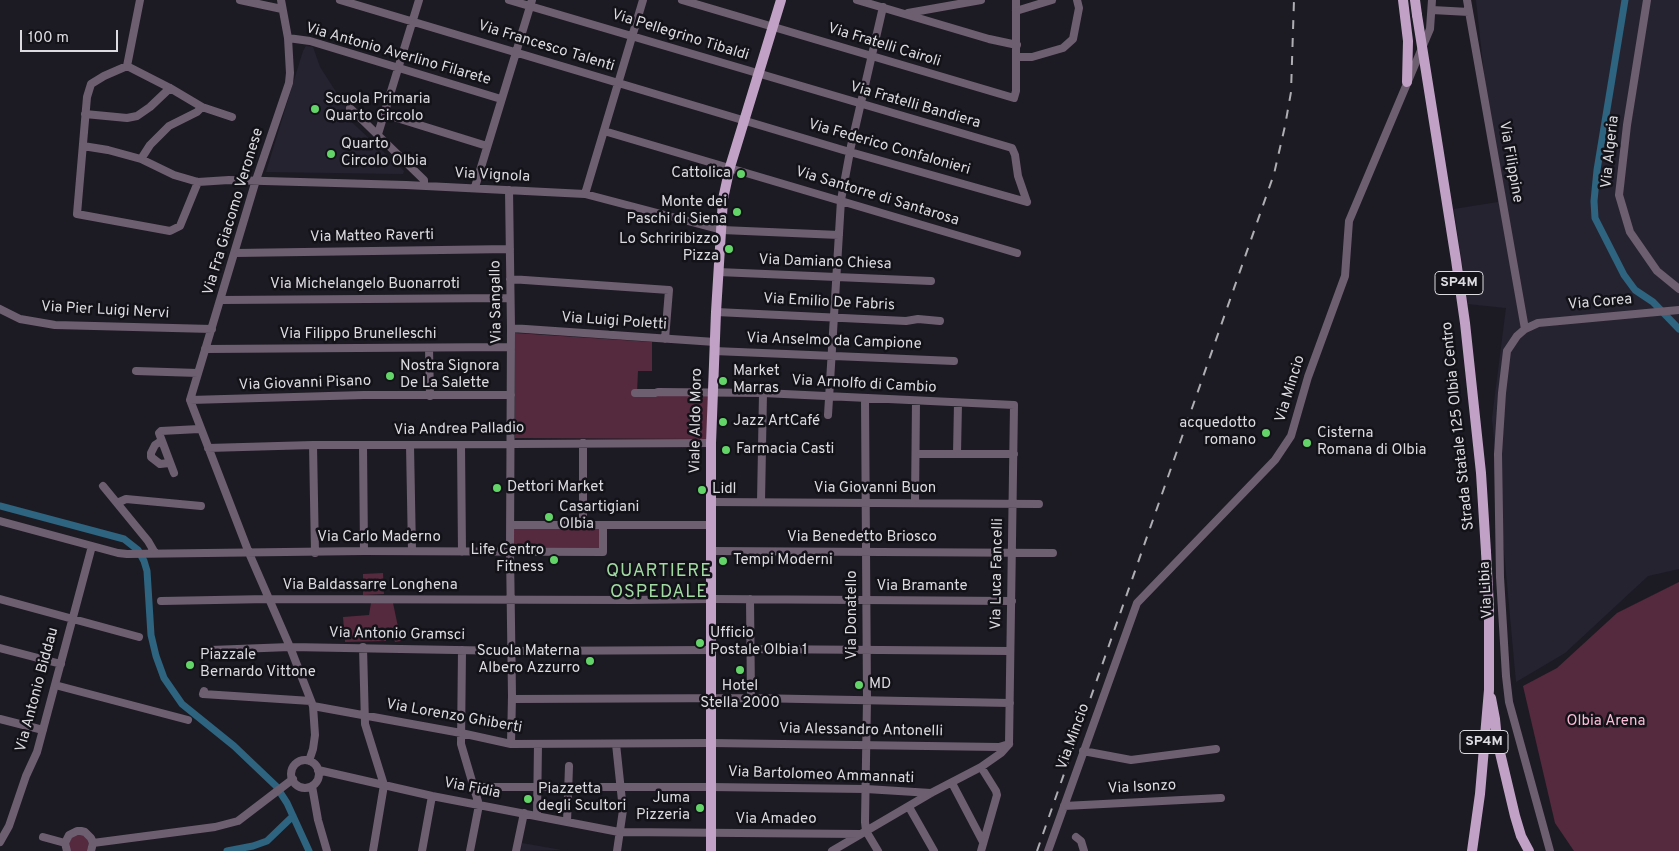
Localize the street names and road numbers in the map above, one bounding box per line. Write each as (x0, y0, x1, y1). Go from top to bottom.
street label: Via Pellegrino Tibaldi (609, 7, 751, 65)
street label: Via Francesco Talenti (476, 18, 616, 76)
street label: Via Antonio Averlino Filarete (303, 20, 493, 90)
street label: Via Fratelli Cairoli (825, 20, 943, 72)
street label: Via Fratelli Bandiera (848, 79, 982, 133)
street label: Via Algeria (1598, 115, 1624, 189)
street label: Via Federico Confalonieri (806, 116, 972, 180)
street label: Via Filippine (1494, 120, 1526, 204)
street label: Via Fra Giacomo Veronese (200, 126, 268, 298)
street label: Via Santorre di Santarosa (793, 164, 961, 230)
street label: Via Vignola (454, 165, 530, 187)
street label: Via Matteo Raverti (310, 227, 434, 247)
street label: Via Damiano Chiesa (758, 252, 892, 274)
street label: Via Sangallo (487, 260, 507, 344)
road number: SP4M (1435, 272, 1483, 294)
street label: Via Michelangelo Buonarroti (270, 276, 460, 294)
street label: Via Emilio De Fabris (763, 291, 895, 315)
street label: Via Corea (1567, 291, 1633, 315)
street label: Via Pier Luigi Nervi (40, 299, 170, 323)
street label: Via Luigi Poletti (561, 309, 667, 335)
street label: Strada Statale 125 Olbia Centro (1439, 321, 1479, 531)
street label: Via Filippo Brunelleschi (279, 326, 437, 344)
street label: Via Anselmo da Campione (746, 330, 922, 354)
street label: Via Mincio (1272, 353, 1310, 425)
street label: Viale Aldo Moro (687, 368, 707, 474)
street label: Via Arnolfo di Cambio (791, 372, 937, 398)
street label: Via Giovanni Pisano (238, 373, 372, 395)
street label: Via Andrea Palladio (393, 420, 525, 440)
street label: Via Giovanni Buon (814, 480, 936, 498)
street label: Via Luca Fancelli (988, 518, 1008, 630)
street label: Via Carlo Maderno (317, 529, 441, 547)
street label: Via Benedetto Briosco (787, 529, 937, 547)
street label: Via Libia (1477, 561, 1497, 619)
street label: Via Donatello (844, 570, 862, 660)
street label: Via Baldassarre Longhena (282, 577, 458, 595)
street label: Via Bramante (876, 578, 968, 596)
street label: Via Antonio Gramsci (329, 625, 465, 645)
street label: Via Antonio Biddau (13, 626, 63, 754)
street label: Via Lorenzo Ghiberti (385, 696, 523, 738)
street label: Via Mincio (1054, 701, 1094, 773)
street label: Via Alessandro Antonelli (779, 721, 943, 741)
road number: SP4M (1460, 730, 1508, 754)
street label: Via Bartolomeo Ammannati (728, 764, 914, 788)
street label: Via Fidia (442, 775, 502, 803)
street label: Via Isonzo (1107, 777, 1177, 799)
street label: Via Amadeo (735, 811, 817, 829)

